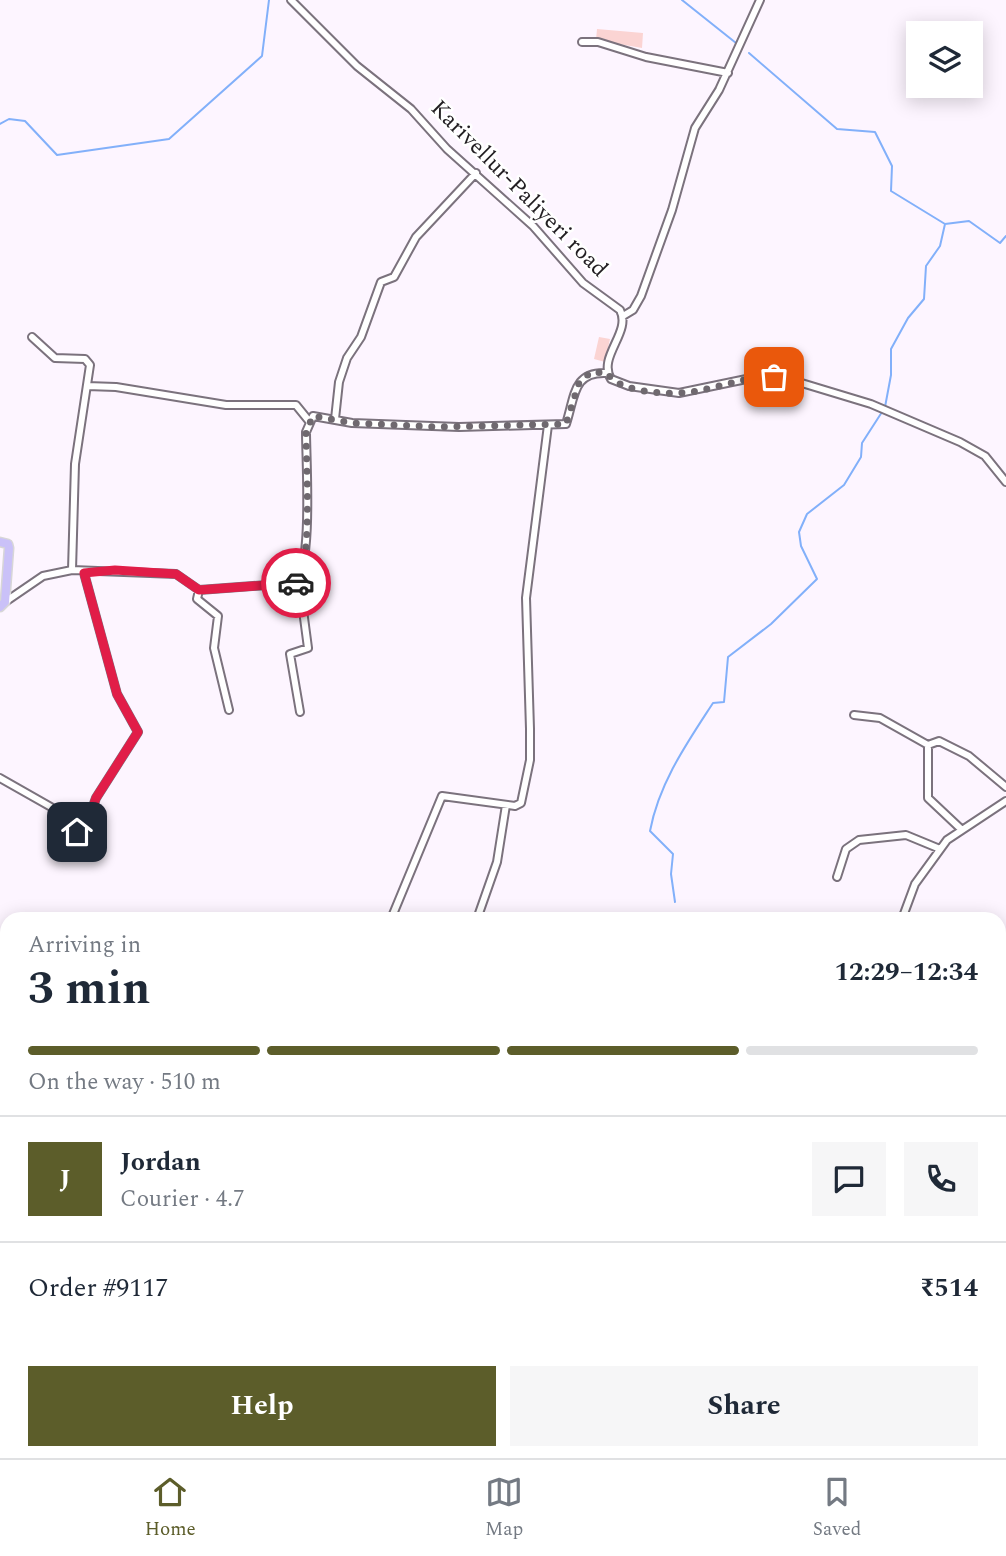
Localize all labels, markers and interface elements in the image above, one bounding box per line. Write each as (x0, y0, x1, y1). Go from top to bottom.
map controls (906, 21, 983, 98)
button: layers (906, 21, 983, 98)
street label: Karivellur-Paliyeri road (422, 92, 616, 286)
pin (744, 347, 804, 407)
icon: bag (755, 358, 793, 396)
courier (261, 548, 331, 618)
icon: car (277, 564, 315, 602)
pin (47, 802, 107, 862)
icon: home (58, 813, 96, 851)
text: Arriving in (28, 928, 141, 963)
text: 12:29–12:34 (834, 952, 978, 992)
text: 3 min (28, 954, 150, 1024)
text: On the way · 510 m (28, 1065, 221, 1100)
text: Jordan (120, 1142, 201, 1182)
button: chat (812, 1142, 886, 1216)
button: phone (904, 1142, 978, 1216)
text: J (59, 1159, 71, 1199)
text: Courier · 4.7 (120, 1182, 245, 1217)
text: Order #9117 (28, 1268, 168, 1308)
text: ₹514 (920, 1268, 978, 1308)
button: Help (28, 1366, 496, 1446)
button: Share (510, 1366, 978, 1446)
tab: Home (145, 1473, 196, 1544)
tab: Map (485, 1473, 523, 1544)
tab: Saved (813, 1473, 861, 1544)

